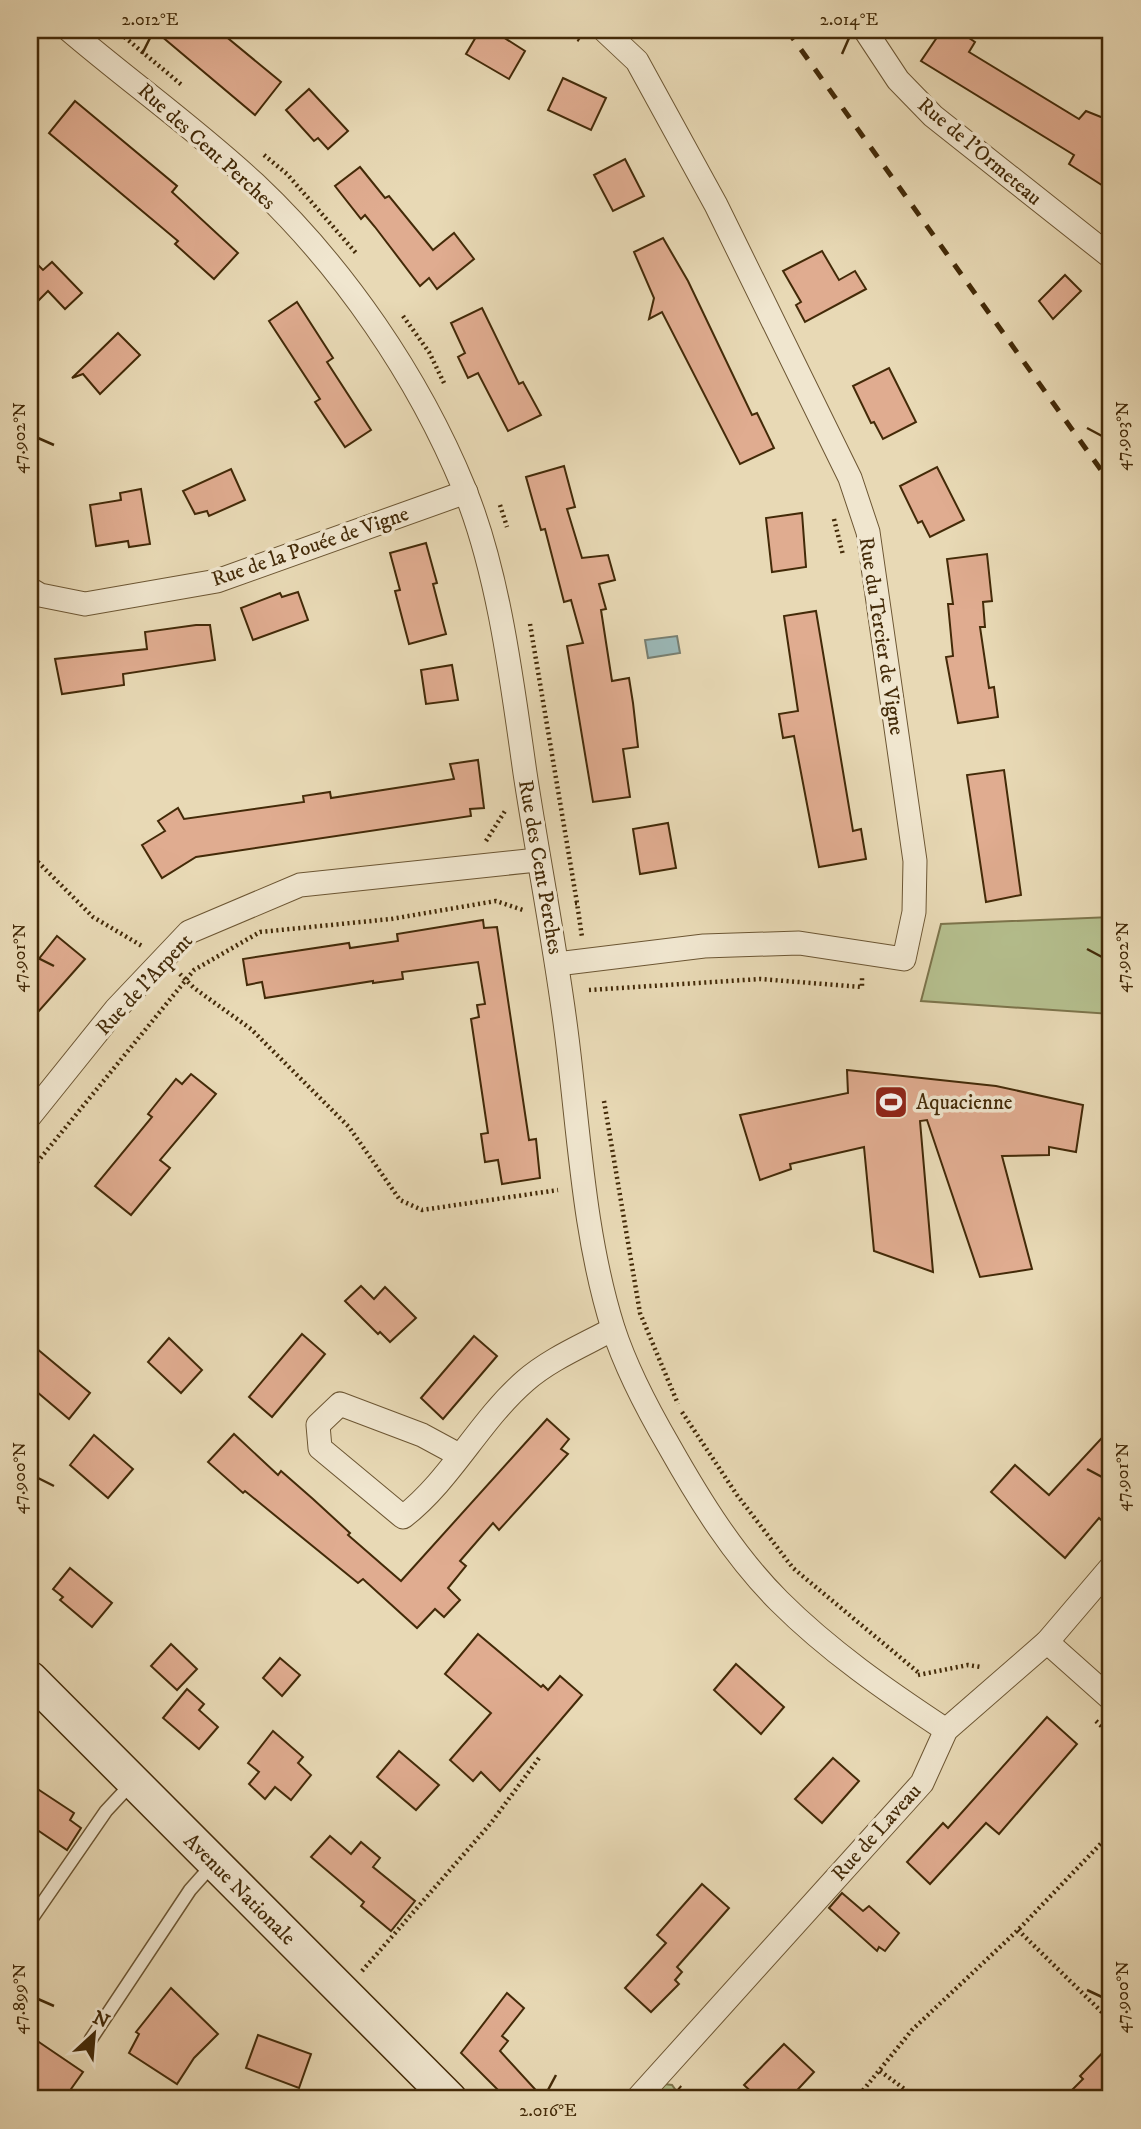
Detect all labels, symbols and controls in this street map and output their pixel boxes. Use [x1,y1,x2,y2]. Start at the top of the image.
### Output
text: 2.012°E [122,9,179,31]
text: 2.014°E [820,9,878,31]
street label: Rue des Cent Perches [132,78,281,216]
street label: Rue de l'Ormeteau [912,92,1047,211]
text: 47.903°N [1112,401,1134,471]
text: 47.902°N [9,402,31,474]
street label: Rue de la Pouée de Vigne [208,501,413,593]
street label: Rue du Tercier de Vigne [853,535,910,737]
street label: Rue des Cent Perches [512,778,568,956]
text: 47.902°N [1112,921,1134,993]
text: 47.901°N [9,923,31,993]
street label: Rue de l'Arpent [91,928,199,1041]
sports icon: Aquacienne [872,1083,910,1121]
place label: Aquacienne [916,1090,1013,1116]
text: 47.900°N [9,1442,31,1514]
text: 47.901°N [1112,1442,1134,1512]
street label: Rue de Laveau [826,1779,927,1887]
street label: Avenue Nationale [178,1828,301,1951]
text: 47.900°N [1112,1961,1134,2033]
text: 47.899°N [9,1963,31,2034]
north arrow [60,2000,130,2070]
text: N [89,2006,113,2034]
text: 2.016°E [519,2100,577,2122]

